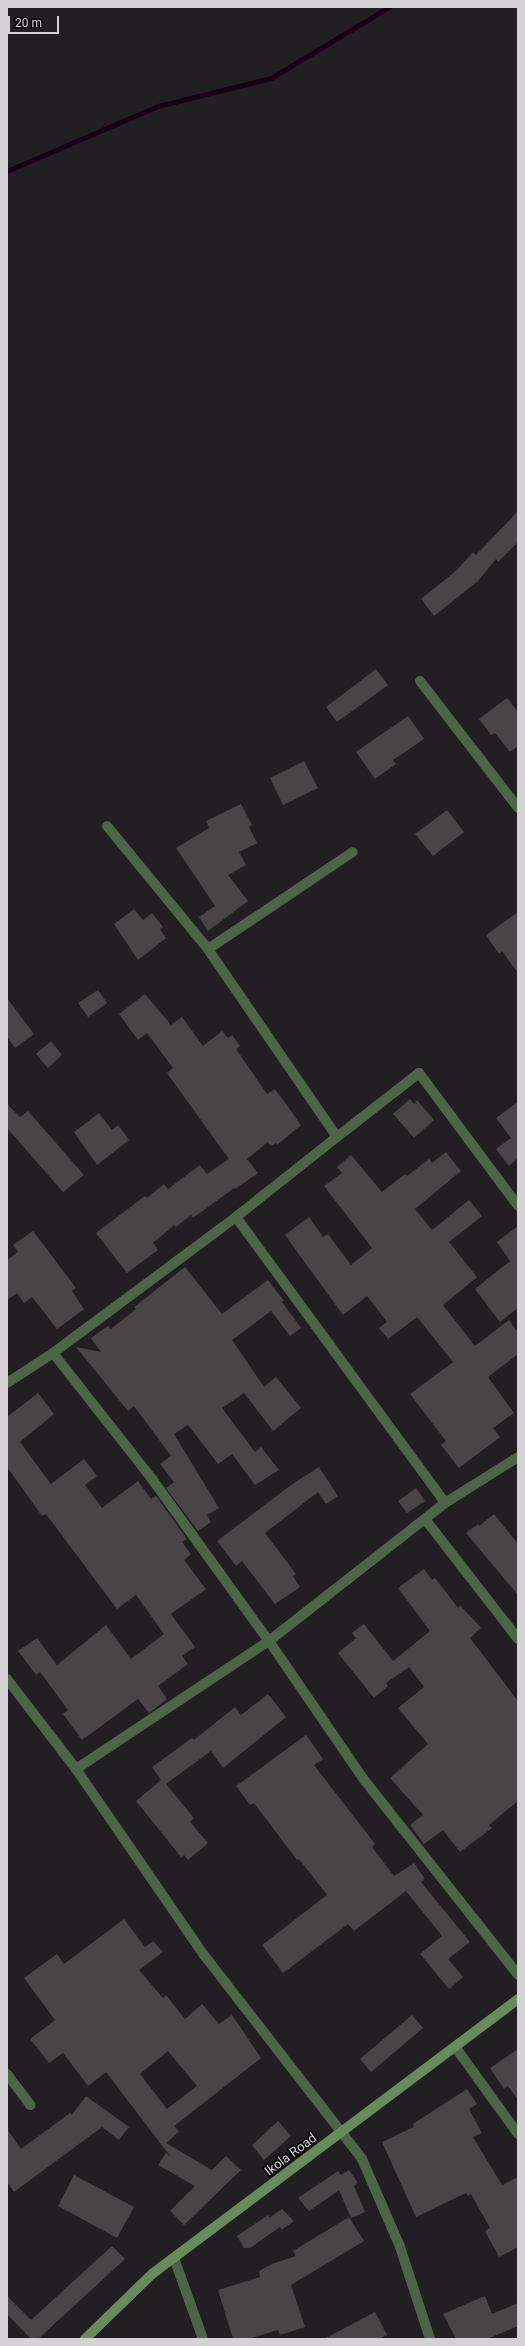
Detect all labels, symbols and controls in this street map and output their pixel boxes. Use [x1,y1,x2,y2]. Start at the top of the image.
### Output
scale bar [10,8,61,34]
text: 20 m [15,16,42,30]
street label: Ikola Road [262,2130,320,2180]

